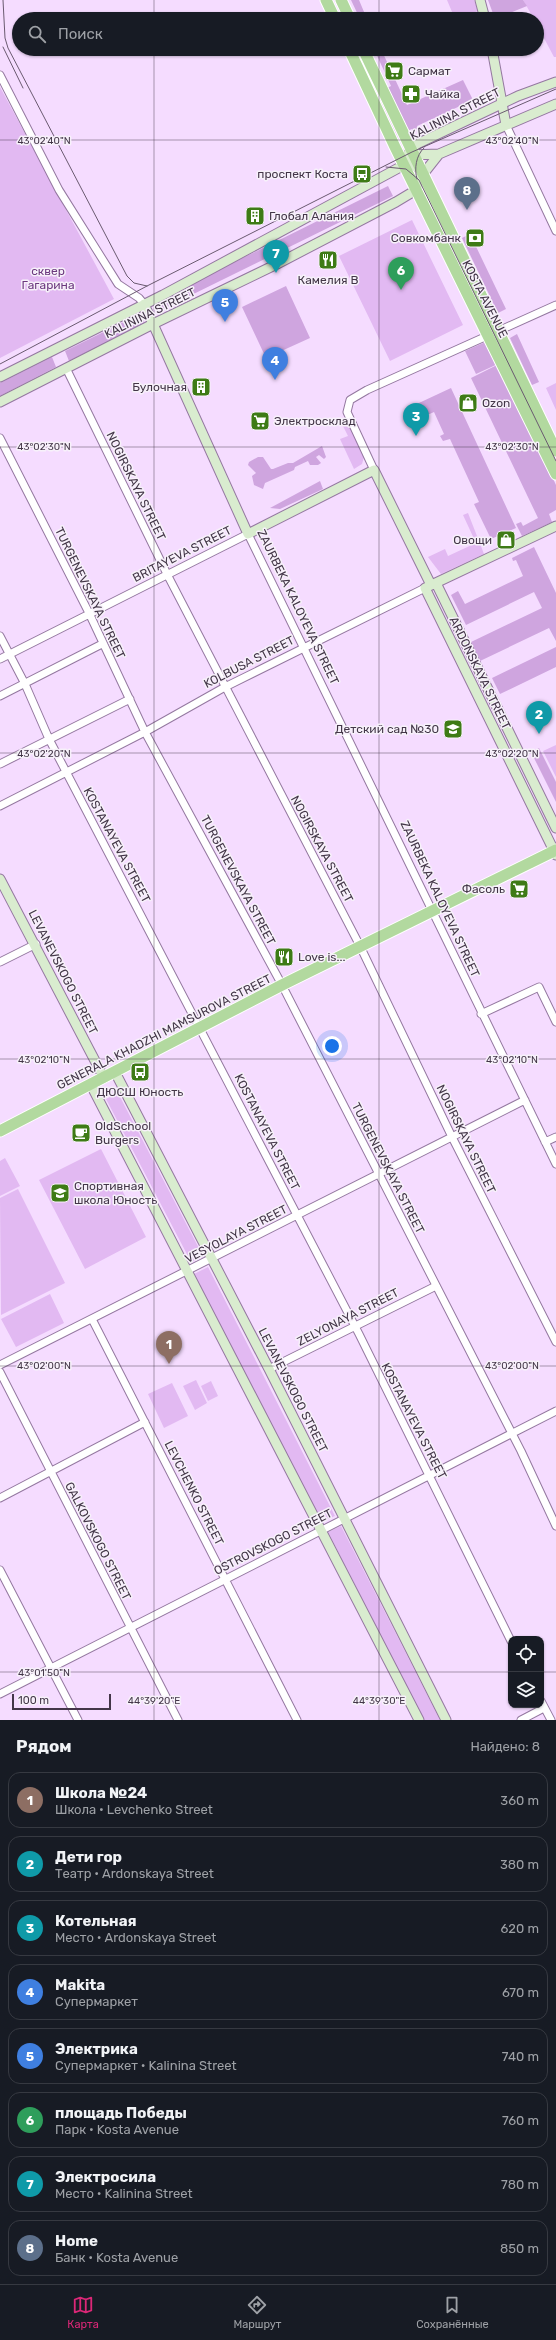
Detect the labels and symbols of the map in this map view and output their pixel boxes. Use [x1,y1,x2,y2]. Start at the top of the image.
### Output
supermarket icon: Сармат [383,60,405,82]
place label: Сармат [408,64,451,78]
pharmacy icon: Чайка [400,83,422,105]
street label: KALININA STREET [407,85,503,143]
place label: Чайка [425,87,460,101]
text: 43°02'40"N [17,135,71,147]
text: 43°02'40"N [485,135,539,147]
bus stop icon: проспект Коста [351,163,373,185]
place label: проспект Коста [257,167,348,181]
pin: 8 [454,177,480,210]
building icon: Глобал Алания [244,205,266,227]
place label: Глобал Алания [269,209,354,223]
bank icon: Совкомбанк [464,227,486,249]
place label: Совкомбанк [391,231,462,245]
pin: 7 [263,240,289,273]
restaurant icon: Камелия В [317,249,339,271]
pin: 6 [388,257,414,290]
street label: KOSTA AVENUE [459,258,511,340]
park label: сквер Гагарина [21,264,75,292]
place label: Камелия В [298,273,358,287]
street label: KALININA STREET [102,285,198,341]
pin: 5 [212,289,238,322]
pin: 4 [262,347,288,380]
building icon: Булочная [190,376,212,398]
place label: Булочная [132,380,187,394]
shop icon: Ozon [457,392,479,414]
place label: Ozon [482,396,510,410]
pin: 3 [403,403,429,436]
supermarket icon: Электросклад [249,410,271,432]
place label: Электросклад [274,414,356,428]
street label: NOGIRSKAYA STREET [104,430,168,543]
text: 43°02'30"N [17,441,71,453]
text: 43°02'30"N [485,441,539,453]
street label: BRITAYEVA STREET [130,523,234,585]
street label: TURGENEVSKAYA STREET [52,525,128,661]
street label: ZAURBEKA KALOYEVA STREET [254,527,342,687]
shop icon: Овощи [495,529,517,551]
place label: Овощи [453,533,492,547]
street label: ARDONSKAYA STREET [447,614,513,732]
street label: KOLBUSA STREET [201,633,297,691]
pin: 2 [526,701,552,734]
school or university icon: Детский сад №30 [442,718,464,740]
place label: Детский сад №30 [335,722,439,736]
text: 43°02'20"N [17,748,71,760]
text: 43°02'20"N [485,748,539,760]
street label: KOSTANAYEVA STREET [81,785,153,905]
street label: NOGIRSKAYA STREET [288,793,356,905]
street label: TURGENEVSKAYA STREET [198,813,278,947]
street label: ZAURBEKA KALOYEVA STREET [398,819,482,979]
supermarket icon: Фасоль [508,878,530,900]
place label: Фасоль [462,882,505,896]
street label: LEVANEVSKOGO STREET [26,908,100,1037]
restaurant icon: Love is... [273,946,295,968]
place label: Love is... [298,950,345,964]
street label: GENERALA KHADZHI MAMSUROVA STREET [54,972,274,1092]
your location [322,1036,342,1056]
text: 43°02'10"N [18,1054,70,1066]
text: 43°02'10"N [486,1054,538,1066]
bus stop icon: ДЮСШ Юность [129,1061,151,1083]
street label: KOSTANAYEVA STREET [232,1072,302,1192]
street label: NOGIRSKAYA STREET [434,1083,498,1196]
place label: ДЮСШ Юность [97,1085,183,1099]
street label: TURGENEVSKAYA STREET [349,1100,427,1236]
place label: OldSchool Burgers [95,1119,151,1147]
cafe icon: OldSchool Burgers [70,1122,92,1144]
place label: Спортивная школа Юность [74,1179,157,1207]
school or university icon: Спортивная школа Юность [49,1182,71,1204]
street label: VESYOLAYA STREET [182,1202,290,1266]
street label: ZELYONAYA STREET [295,1285,401,1349]
street label: LEVANEVSKOGO STREET [256,1326,330,1455]
pin: 1 [156,1331,182,1364]
text: 43°02'00"N [17,1360,71,1372]
text: 43°02'00"N [485,1360,539,1372]
street label: KOSTANAYEVA STREET [379,1361,449,1481]
street label: LEVCHENKO STREET [162,1438,226,1548]
street label: GALKOVSKOGO STREET [62,1480,134,1602]
street label: OSTROVSKOGO STREET [211,1506,335,1578]
text: 43°01'50"N [18,1667,70,1679]
scale bar [12,1692,111,1711]
text: 44°39'20"E [128,1695,180,1707]
text: 44°39'30"E [353,1695,405,1707]

